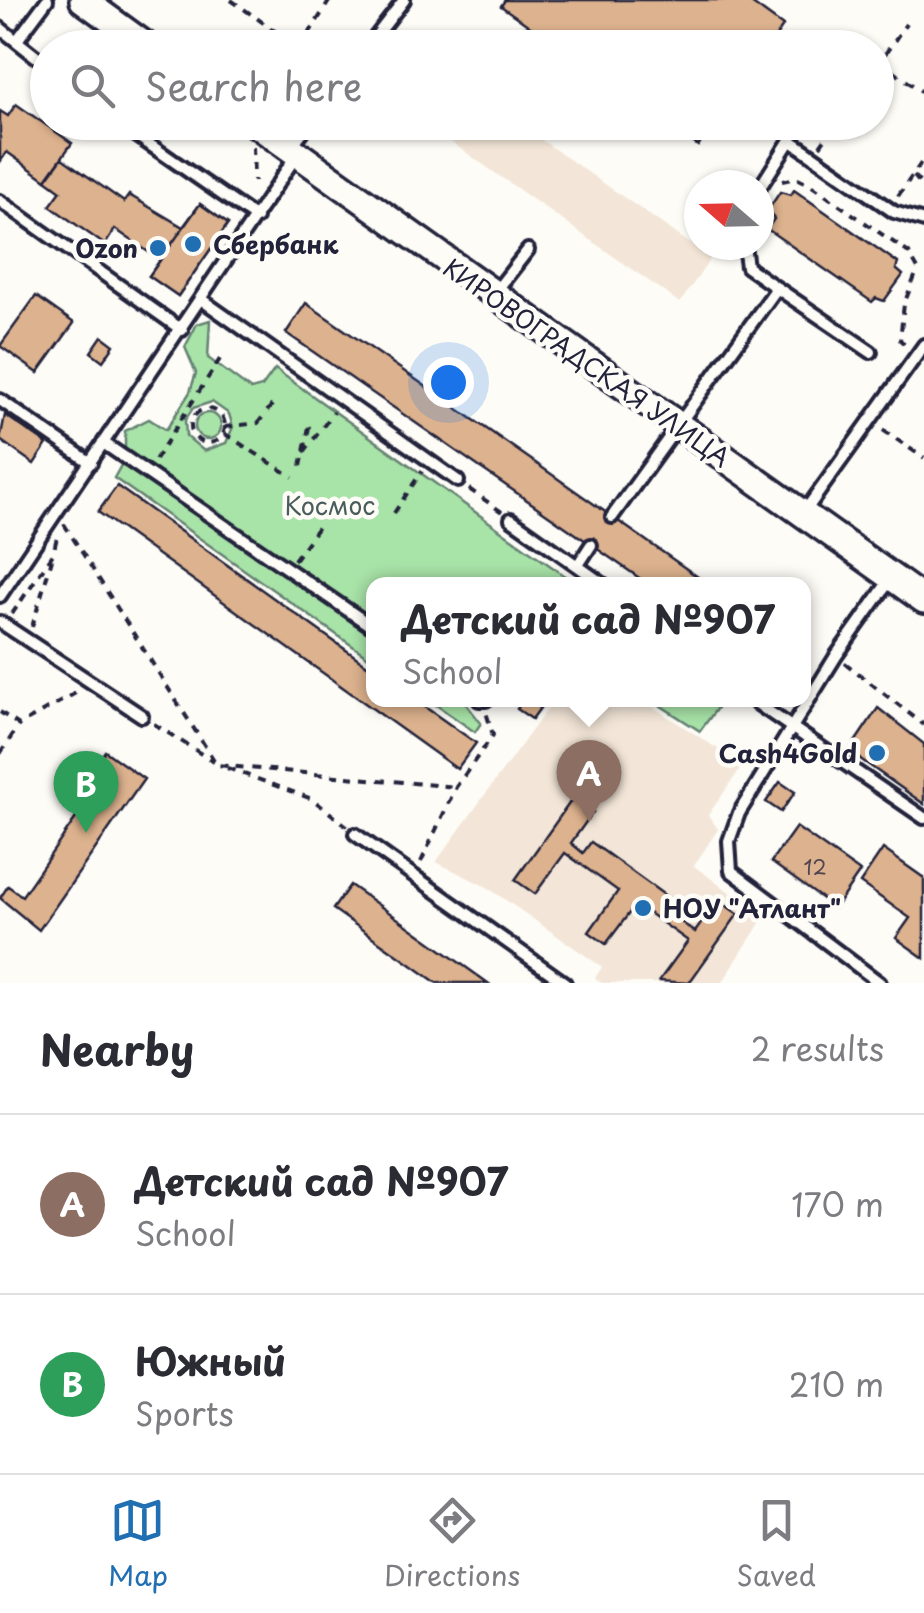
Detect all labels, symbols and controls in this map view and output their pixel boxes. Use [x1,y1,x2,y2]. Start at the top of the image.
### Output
search box [30,30,894,140]
text: Search here [145,57,362,114]
icon: search [65,58,120,113]
north arrow [684,170,774,260]
place label: Сбербанк [213,225,339,263]
place label: Ozon [75,229,138,267]
marker: Сбербанк [182,233,204,255]
marker: Ozon [147,237,169,259]
street label: КИРОВОГРАДСКАЯ УЛИЦА [436,248,738,476]
your location [423,357,474,408]
park label: Космос [285,486,375,524]
popup [366,577,811,707]
text: Детский сад №907 [402,590,775,647]
text: School [402,647,502,695]
place label: Cash4Gold [719,734,857,772]
pin: A [556,740,622,822]
marker: Cash4Gold [866,742,888,764]
pin: B [54,750,118,833]
house number: 12 [803,852,827,882]
place label: НОУ "Атлант" [663,889,841,927]
marker: НОУ "Атлант" [632,897,654,919]
text: Nearby [40,1017,194,1080]
text: 2 results [751,1024,884,1072]
text: Детский сад №907 [135,1152,508,1209]
text: A [60,1180,85,1228]
text: 170 m [791,1180,884,1228]
text: School [135,1209,236,1257]
text: Южный [135,1332,286,1389]
text: B [62,1360,83,1408]
text: 210 m [789,1360,884,1408]
text: Sports [135,1389,234,1437]
tab: Map [108,1493,168,1596]
tab: Directions [384,1493,520,1596]
tab: Saved [736,1493,816,1596]

